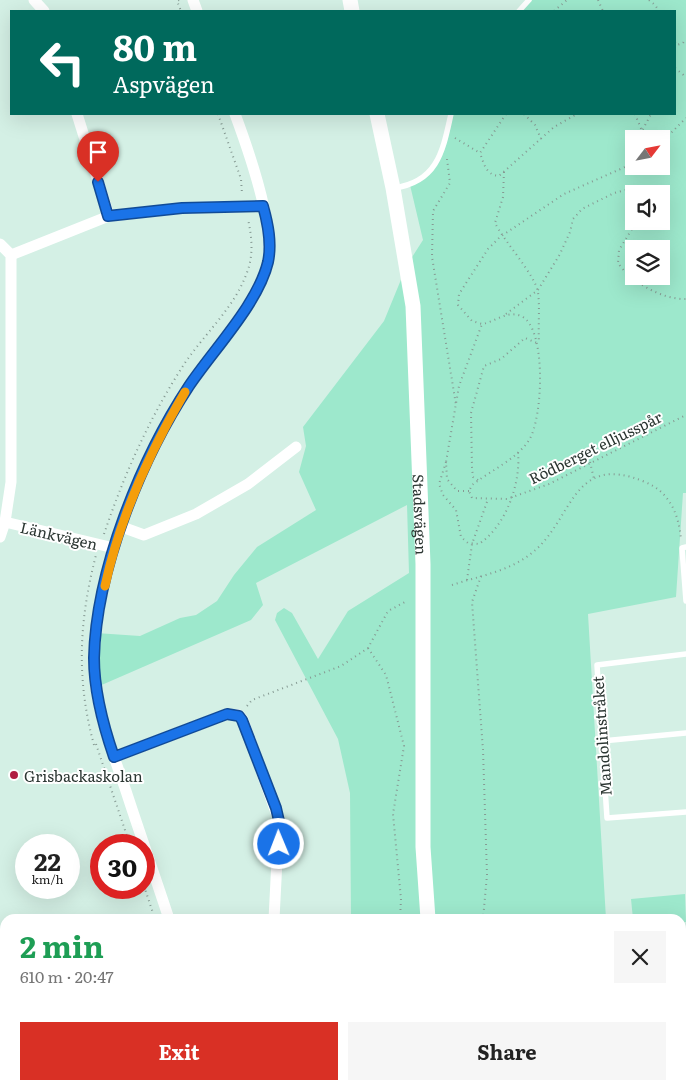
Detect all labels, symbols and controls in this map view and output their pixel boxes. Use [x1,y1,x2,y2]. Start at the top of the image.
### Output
text: 80 m [113,20,197,72]
icon: left [30,30,95,95]
text: Aspvägen [113,67,215,100]
north arrow [625,130,670,175]
map controls [625,130,670,285]
pin [77,131,119,182]
icon: arrive [84,138,112,166]
button: sound [625,185,670,230]
button: layers [625,240,670,285]
street label: Rödberget elljusspår [524,405,666,489]
street label: Stadsvägen [408,474,434,555]
street label: Länkvägen [18,515,100,555]
street label: Mandolinstråket [585,675,617,797]
place label: Grisbackaskolan [24,764,143,787]
marker: Grisbackaskolan [8,769,20,781]
position arrow [252,817,304,869]
speed limit sign: 30 [90,834,155,899]
text: 22 [34,842,61,879]
text: km/h [32,870,63,888]
text: 2 min [20,923,104,967]
button: close [614,931,666,983]
text: 610 m · 20:47 [20,964,114,988]
button: Exit [20,1022,338,1080]
button: Share [348,1022,666,1080]

